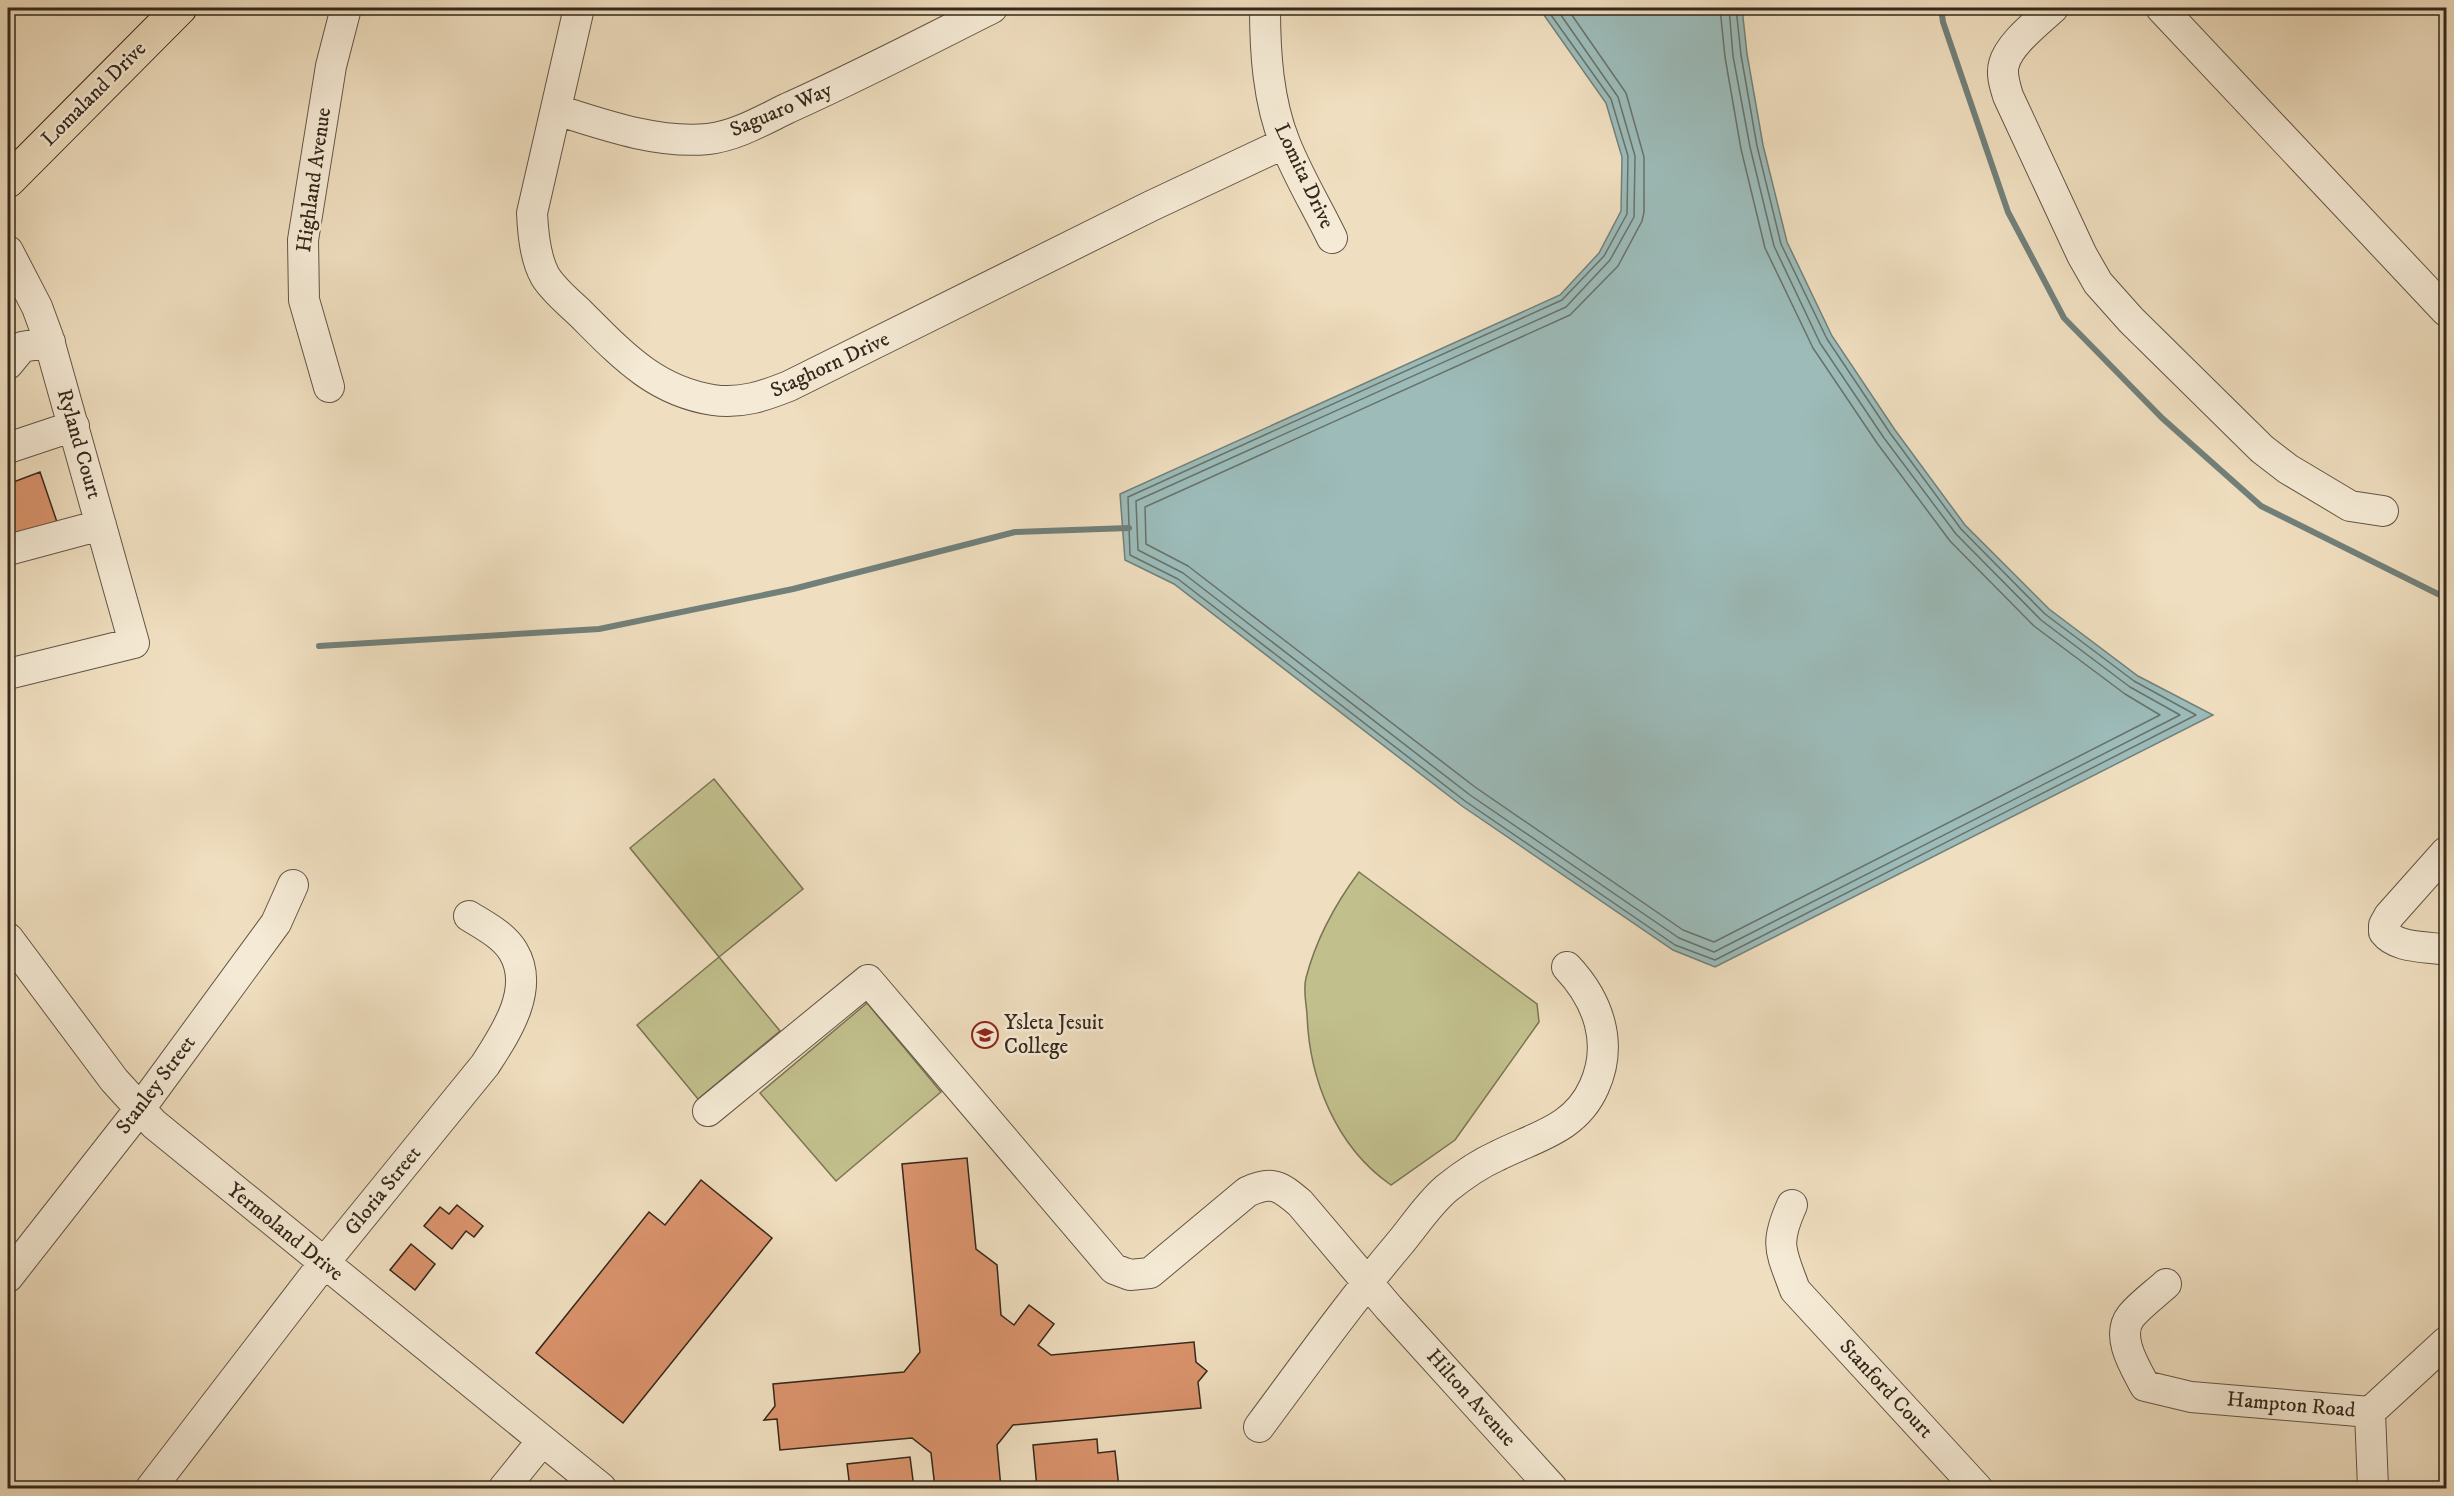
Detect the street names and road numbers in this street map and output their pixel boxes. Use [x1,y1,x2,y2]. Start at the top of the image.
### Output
street label: Lomaland Drive [36,36,152,152]
street label: Saguaro Way [726,76,837,143]
street label: Highland Avenue [291,106,337,254]
street label: Lomita Drive [1268,119,1340,233]
street label: Staghorn Drive [766,326,894,404]
street label: Ryland Court [51,386,107,502]
street label: Stanley Street [111,1030,202,1139]
street label: Gloria Street [339,1141,427,1241]
street label: Yermoland Drive [222,1177,349,1287]
street label: Stanford Court [1834,1334,1939,1444]
street label: Hilton Avenue [1420,1344,1522,1452]
street label: Hampton Road [2226,1386,2357,1424]

